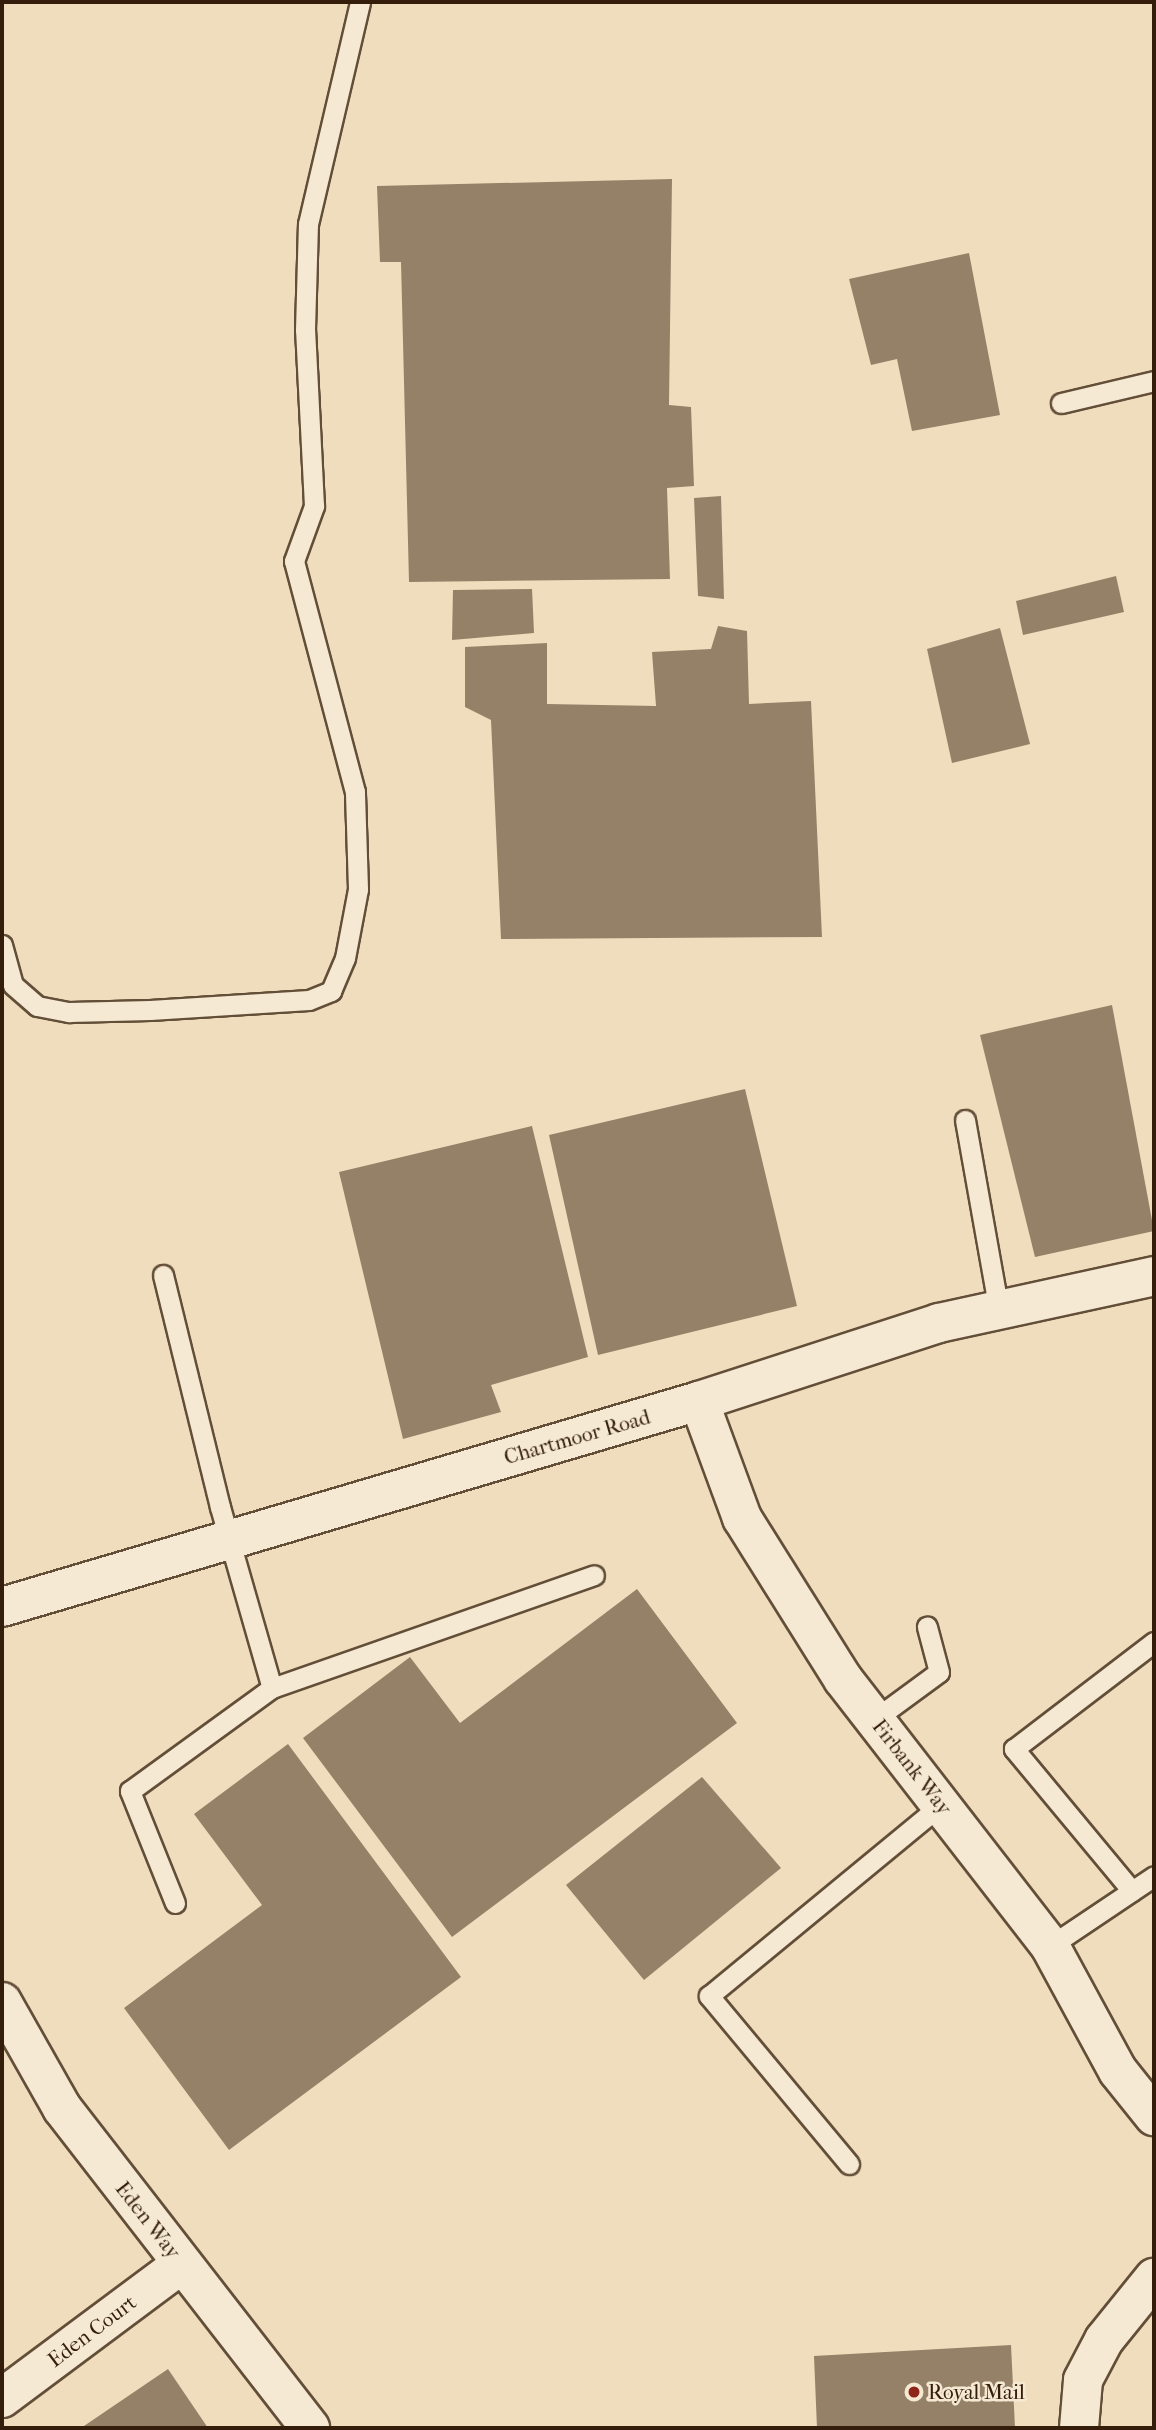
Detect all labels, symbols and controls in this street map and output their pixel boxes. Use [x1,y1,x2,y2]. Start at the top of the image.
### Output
street label: Chartmoor Road [501,1404,653,1470]
street label: Firbank Way [867,1714,957,1820]
street label: Eden Way [110,2176,186,2264]
street label: Eden Court [43,2290,141,2372]
place label: Royal Mail [928,2379,1025,2405]
marker: Royal Mail [906,2384,922,2400]

